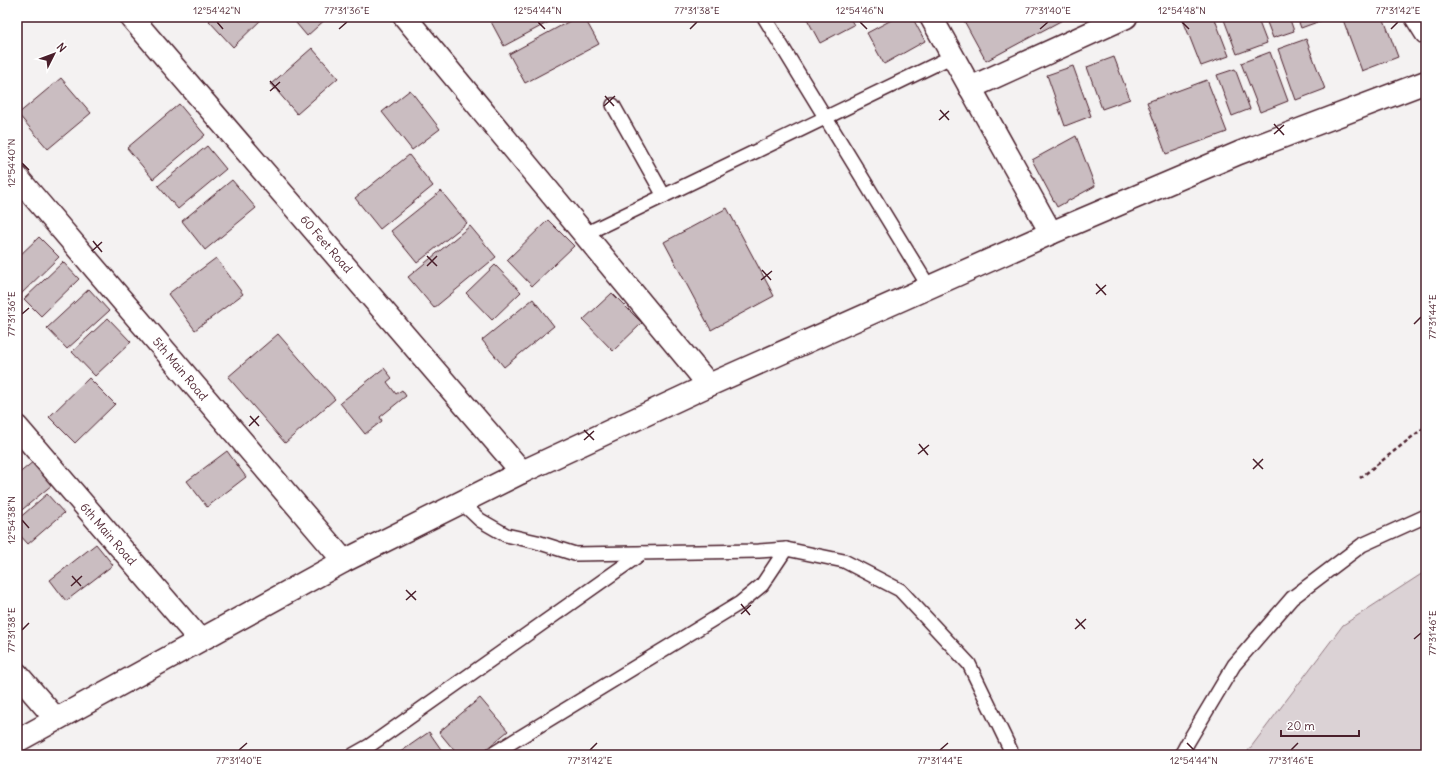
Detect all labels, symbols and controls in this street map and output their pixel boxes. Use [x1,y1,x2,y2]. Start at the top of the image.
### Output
text: 12°54'42"N [193,4,241,17]
text: 77°31'36"E [324,4,370,17]
text: 12°54'44"N [514,4,562,17]
text: 77°31'38"E [674,4,720,17]
text: 12°54'46"N [836,4,884,17]
text: 77°31'40"E [1025,4,1071,17]
text: 12°54'48"N [1158,4,1206,17]
text: 77°31'42"E [1376,4,1421,17]
north arrow [34,34,74,74]
text: N [54,40,69,55]
text: 12°54'40"N [5,139,18,187]
street label: 60 Feet Road [297,212,356,276]
text: 77°31'36"E [5,291,18,337]
text: 77°31'44"E [1426,294,1439,340]
street label: 5th Main Road [150,334,211,403]
text: 12°54'38"N [5,496,18,544]
street label: 6th Main Road [77,499,140,568]
text: 77°31'38"E [5,607,18,653]
text: 77°31'46"E [1426,610,1439,656]
scale bar [1281,712,1359,738]
text: 20 m [1287,718,1315,733]
text: 77°31'40"E [216,754,262,767]
text: 77°31'42"E [568,754,613,767]
text: 77°31'44"E [917,754,963,767]
text: 12°54'44"N [1170,754,1218,767]
text: 77°31'46"E [1268,754,1314,767]

